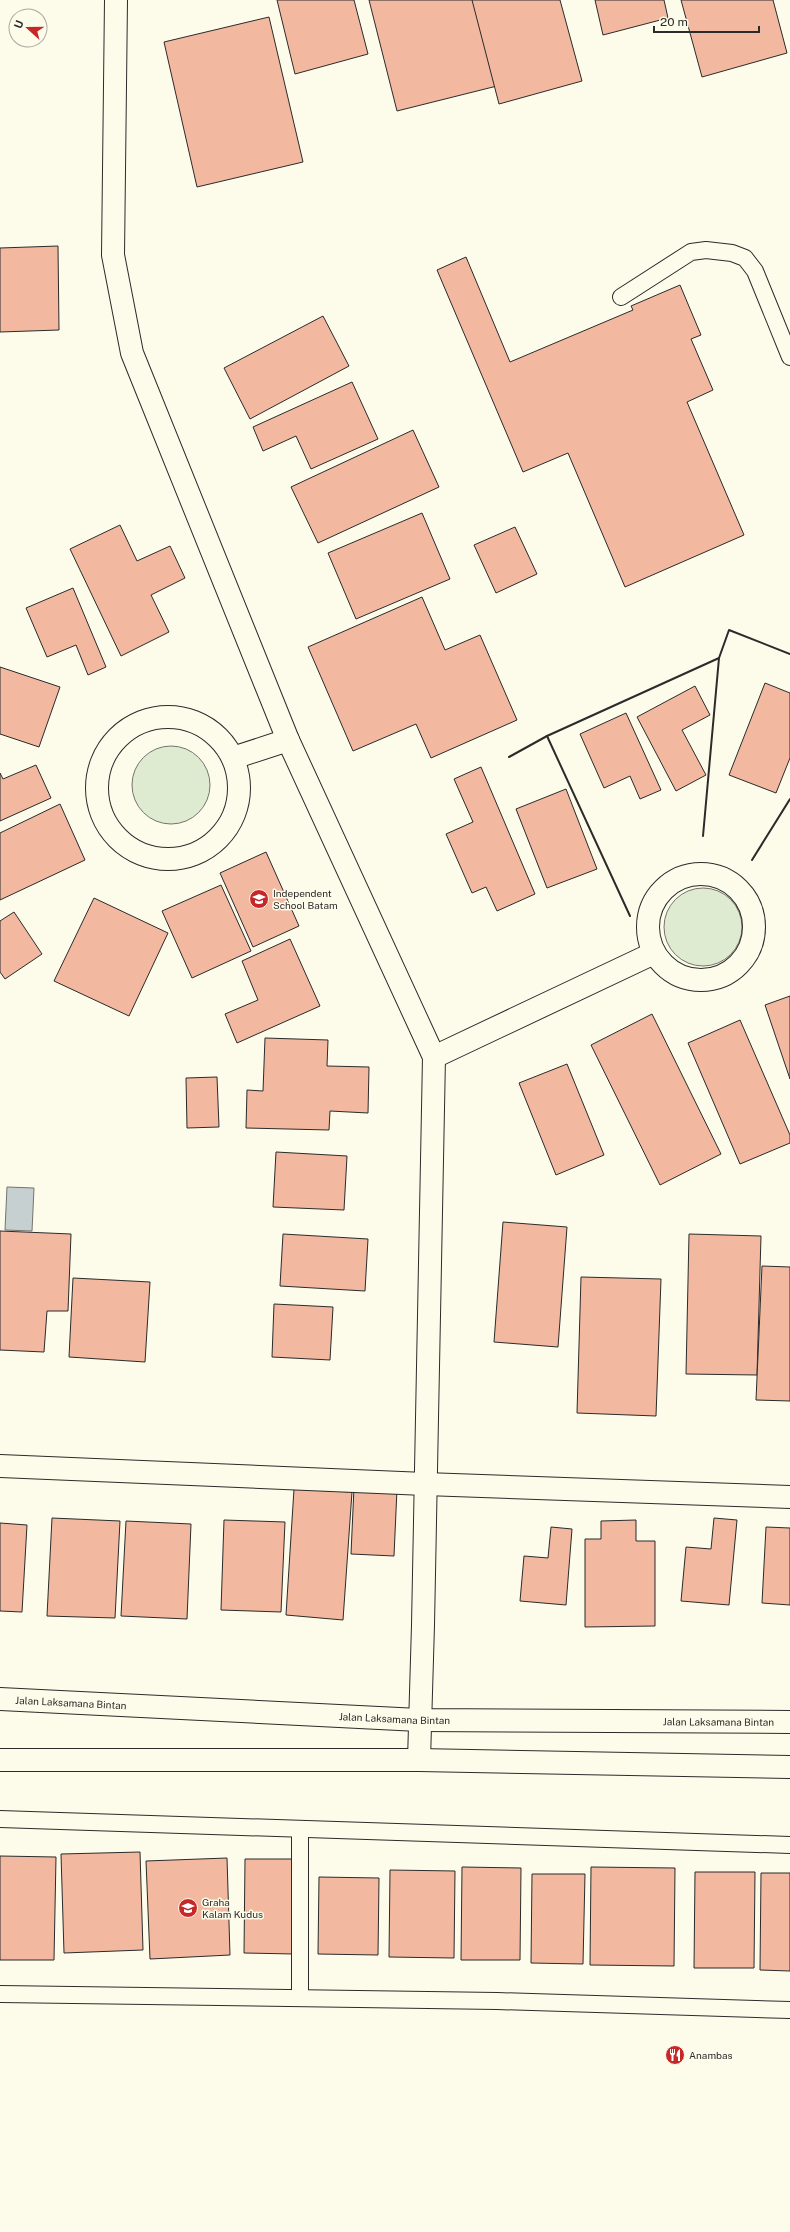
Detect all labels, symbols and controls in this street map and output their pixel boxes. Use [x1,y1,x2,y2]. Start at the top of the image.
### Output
north arrow [8,8,48,48]
scale bar [654,8,759,34]
text: 20 m [660,15,688,29]
text: U [12,19,26,30]
place label: Independent School Batam [273,887,338,911]
school or university icon: Independent School Batam [248,888,270,910]
street label: Jalan Laksamana Bintan [15,1694,127,1711]
street label: Jalan Laksamana Bintan [339,1710,450,1726]
street label: Jalan Laksamana Bintan [663,1715,774,1728]
place label: Graha Kalam Kudus [202,1896,263,1920]
school or university icon: Graha Kalam Kudus [177,1897,199,1919]
restaurant icon: Anambas [664,2044,686,2066]
place label: Anambas [689,2049,732,2061]

